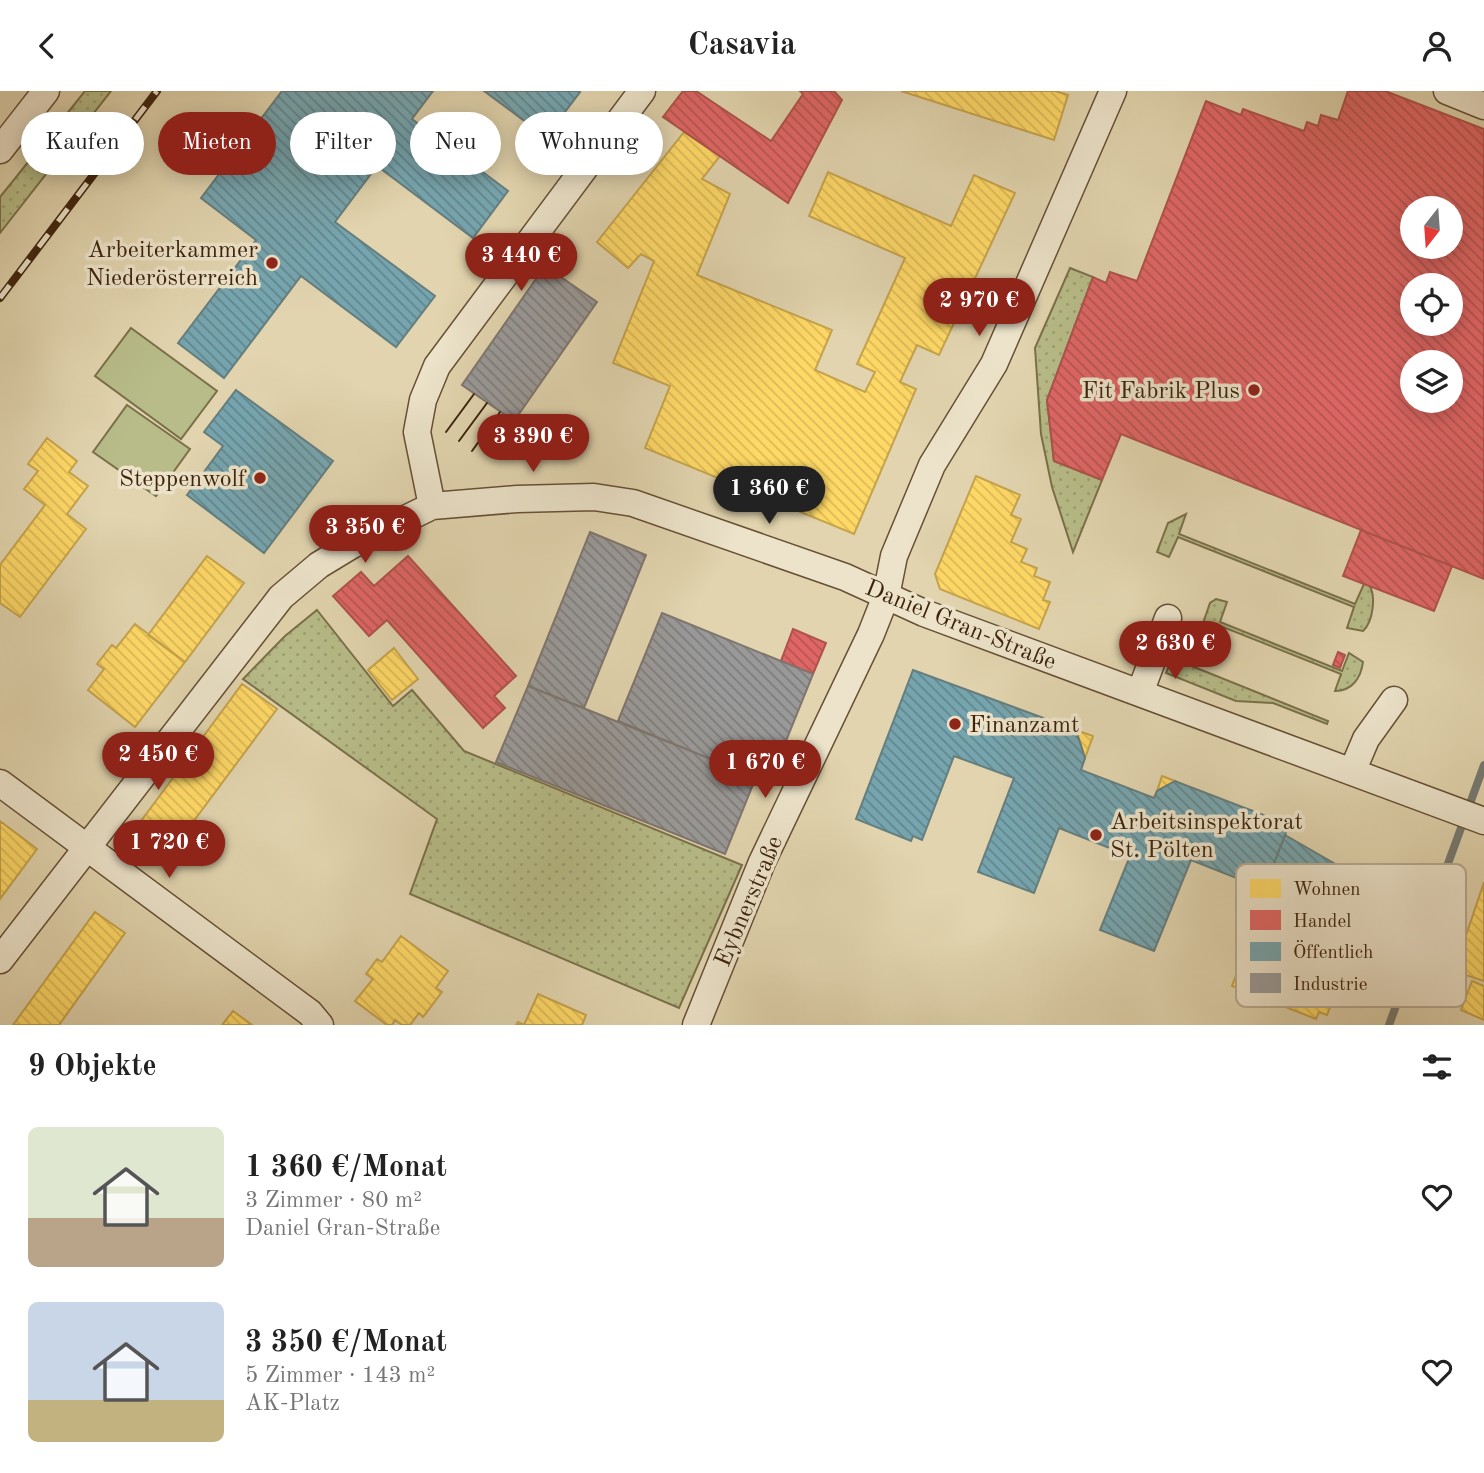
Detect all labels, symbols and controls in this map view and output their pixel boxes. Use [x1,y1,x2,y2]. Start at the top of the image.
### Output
icon: back [28,27,66,65]
icon: person [1418,27,1456,65]
text: Casavia [688,30,796,62]
chip: Kaufen [21,112,144,175]
chip: Mieten [158,112,276,175]
chip: Filter [290,112,396,175]
chip: Neu [410,112,501,175]
chip: Wohnung [515,112,663,175]
north arrow [1400,196,1463,259]
map controls [1400,196,1463,413]
pin: 3 440 € [456,233,586,293]
place label: Arbeiterkammer Niederösterreich [86,239,258,291]
text: 3 440 € [481,244,561,267]
marker: Arbeiterkammer Niederösterreich [264,255,280,271]
button: locate [1400,273,1463,336]
pin: 2 970 € [914,279,1044,338]
text: 2 970 € [939,289,1019,312]
button: layers [1400,350,1463,413]
place label: Fit Fabrik Plus [1082,380,1240,404]
marker: Fit Fabrik Plus [1246,382,1262,398]
pin: 3 390 € [468,415,598,474]
text: 3 390 € [493,425,573,448]
pin: 1 360 € [704,467,834,526]
place label: Steppenwolf [119,468,247,492]
marker: Steppenwolf [252,470,268,486]
text: 1 360 € [729,477,809,500]
pin: 3 350 € [300,505,430,565]
text: 3 350 € [325,516,405,539]
street label: Daniel Gran-Straße [861,577,1059,675]
pin: 2 630 € [1110,621,1240,681]
text: 2 630 € [1135,632,1215,655]
place label: Finanzamt [969,714,1079,738]
marker: Finanzamt [947,716,963,732]
pin: 2 450 € [93,733,223,792]
pin: 1 670 € [700,741,830,800]
text: 2 450 € [118,743,198,766]
text: 1 670 € [725,751,805,774]
place label: Arbeitsinspektorat St. Pölten [1110,811,1303,863]
pin: 1 720 € [104,821,234,880]
marker: Arbeitsinspektorat St. Pölten [1088,827,1104,843]
text: 1 720 € [129,831,209,854]
street label: Eybnerstraße [712,833,788,971]
legend [1236,864,1466,1007]
text: Wohnen [1293,881,1361,900]
text: Handel [1293,913,1351,932]
text: Öffentlich [1293,940,1373,963]
text: Industrie [1293,976,1367,995]
icon: filters [1418,1048,1456,1086]
text: 9 Objekte [28,1052,157,1082]
text: 1 360 €/Monat [245,1153,447,1183]
icon: home [84,1155,168,1239]
icon: heart [1418,1178,1456,1216]
text: 3 Zimmer · 80 m² [245,1189,422,1212]
text: Daniel Gran-Straße [245,1217,440,1240]
text: 3 350 €/Monat [245,1328,447,1358]
icon: home [84,1330,168,1414]
icon: heart [1418,1353,1456,1391]
text: 5 Zimmer · 143 m² [245,1364,435,1387]
text: AK-Platz [245,1392,340,1415]

